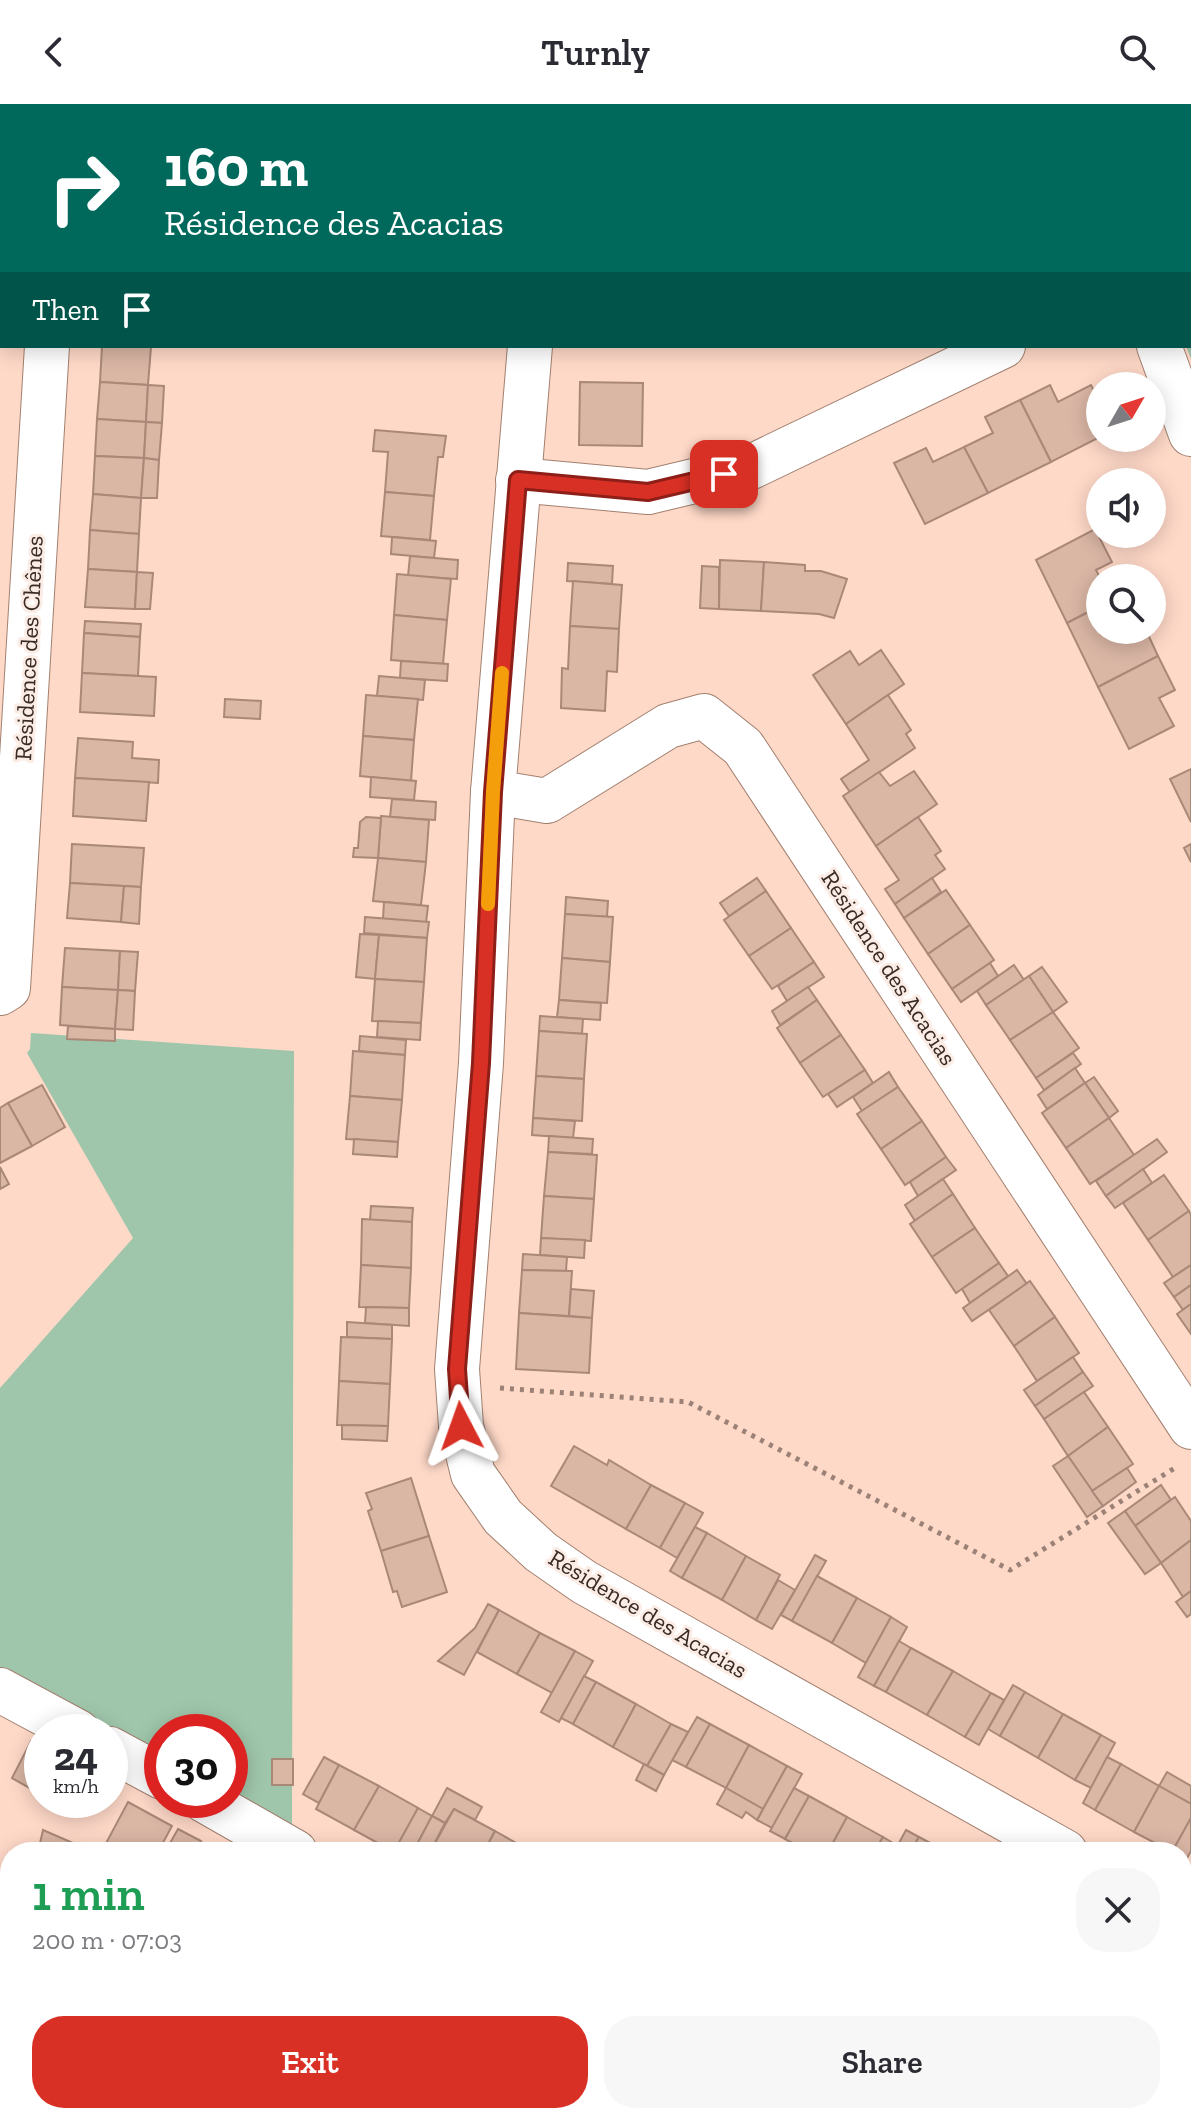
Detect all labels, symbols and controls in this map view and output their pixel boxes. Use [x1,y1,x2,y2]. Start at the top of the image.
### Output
icon: back [32,30,76,74]
icon: search [1115,30,1159,74]
text: Turnly [541,31,650,74]
text: 160 m [164,133,308,200]
icon: right [32,136,136,240]
text: Résidence des Acacias [164,201,504,244]
icon: arrive [115,288,159,332]
text: Then [32,292,99,328]
north arrow [1086,372,1166,452]
map controls [1086,372,1166,644]
pin [690,440,758,508]
icon: arrive [702,452,746,496]
button: sound [1086,468,1166,548]
street label: Résidence des Chênes [8,535,49,761]
button: search [1086,564,1166,644]
street label: Résidence des Acacias [816,865,963,1071]
position arrow [419,1384,503,1468]
street label: Résidence des Acacias [544,1543,753,1684]
speed limit sign: 30 [144,1714,248,1818]
text: 24 [54,1732,98,1780]
text: km/h [53,1774,99,1798]
text: 1 min [32,1865,145,1922]
button: close [1076,1868,1160,1952]
text: 200 m · 07:03 [32,1924,182,1956]
button: Exit [32,2016,588,2108]
button: Share [604,2016,1160,2108]

